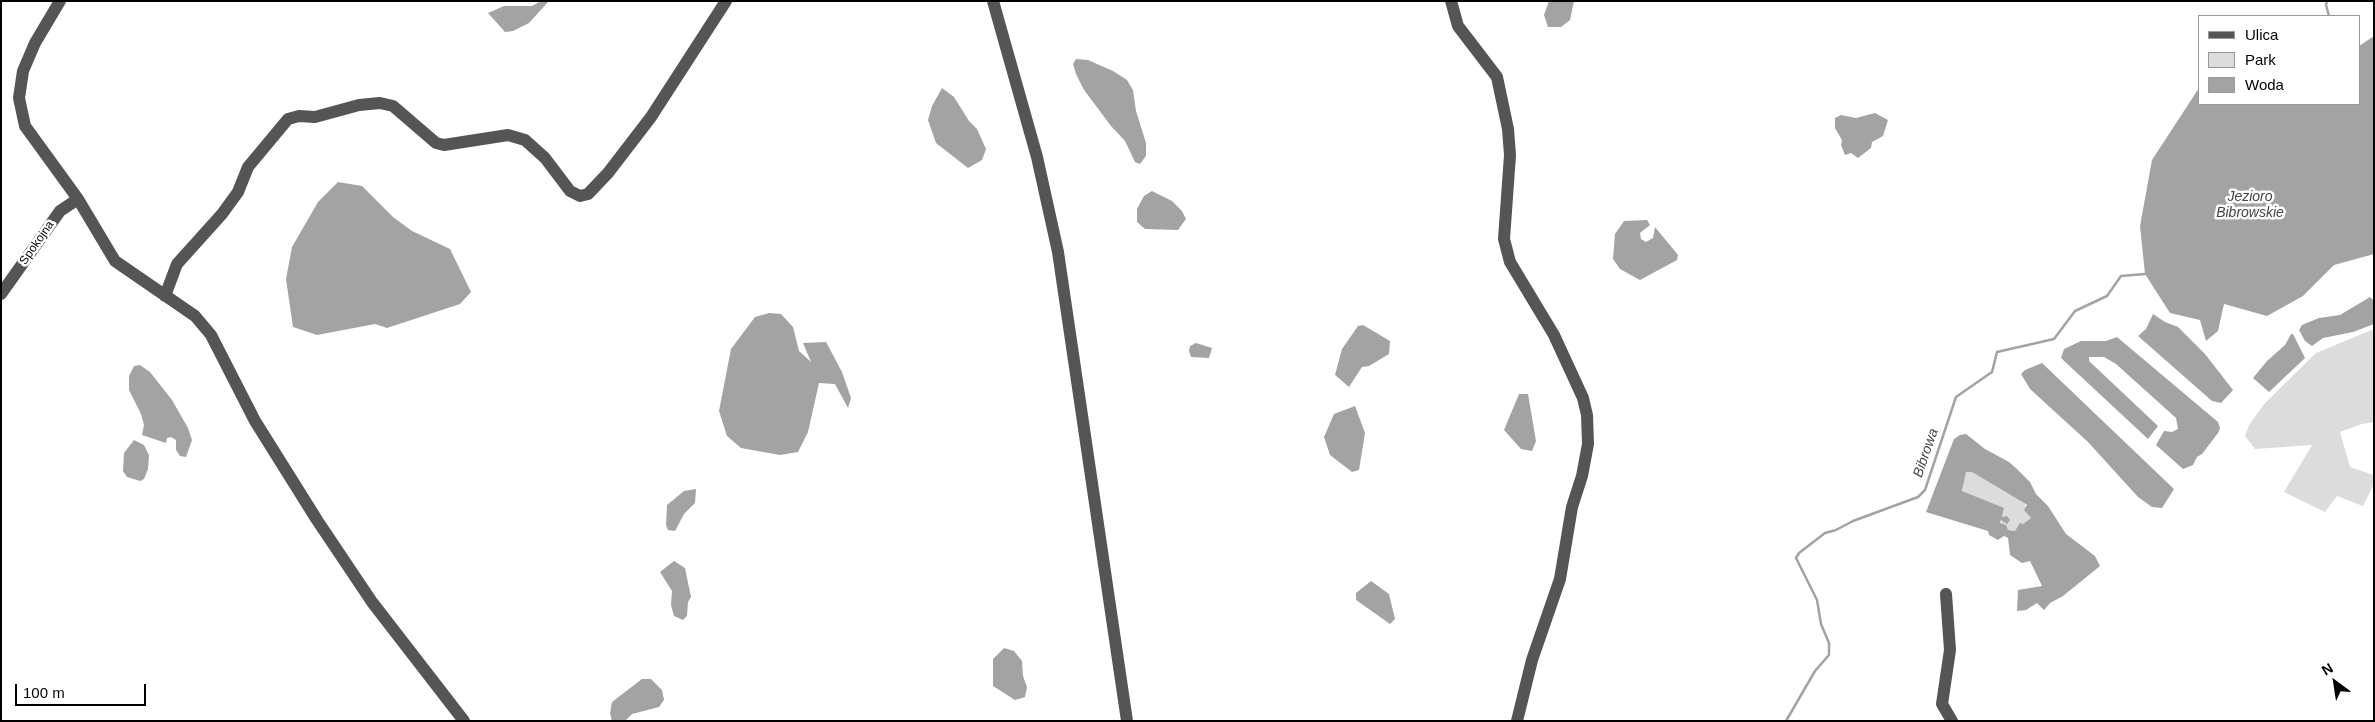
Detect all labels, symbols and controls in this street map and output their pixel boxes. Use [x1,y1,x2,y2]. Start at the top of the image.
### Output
legend [2198,15,2360,105]
text: Ulica [2245,26,2278,43]
text: Park [2245,51,2276,68]
text: Woda [2245,76,2284,93]
water label: Jezioro Bibrowskie [2216,189,2284,222]
street label: Spokojna [17,218,57,268]
water label: Bibrowa [1910,426,1942,480]
north arrow [2310,657,2360,707]
text: N [2319,660,2336,679]
scale bar [18,674,149,706]
text: 100 m [23,684,65,701]

